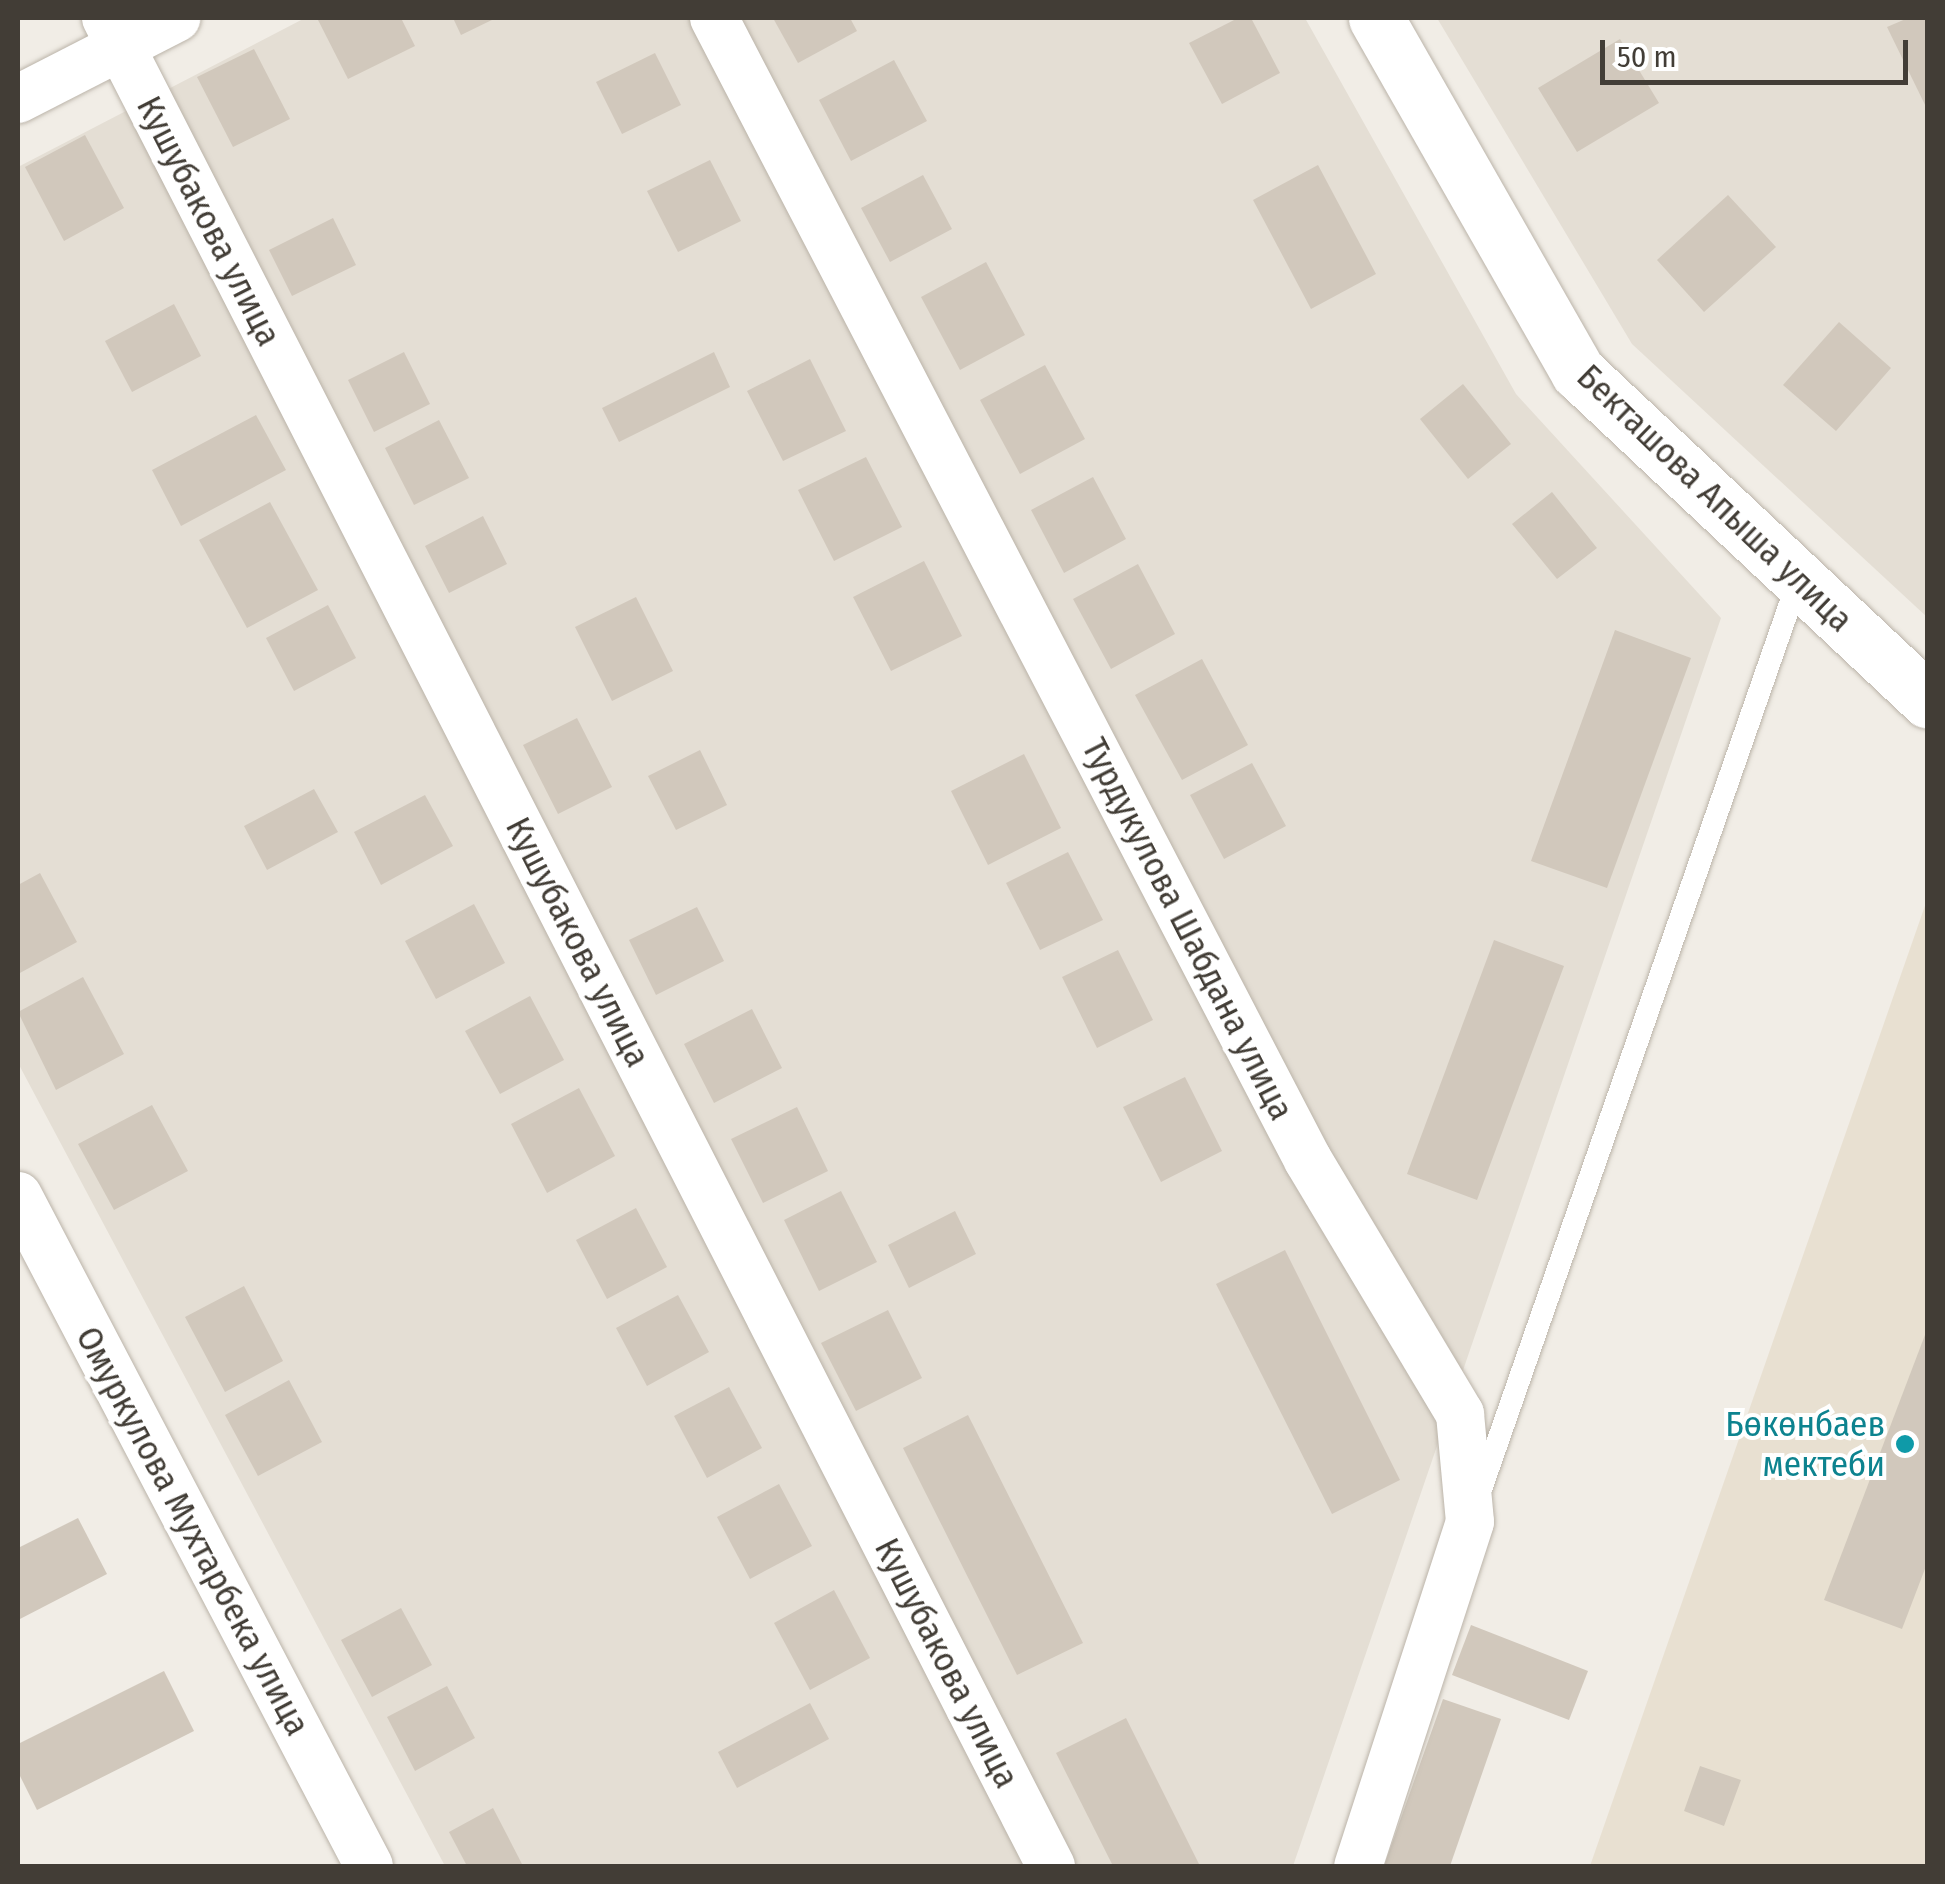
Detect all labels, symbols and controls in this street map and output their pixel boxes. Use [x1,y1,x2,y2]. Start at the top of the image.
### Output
scale bar [1605,20,1912,82]
text: 50 m [1617,39,1677,75]
street label: Кушубакова улица [128,89,290,353]
street label: Бекташова Апыша улица [1569,356,1861,640]
street label: Турдукулова Шабдана улица [1073,731,1303,1127]
street label: Кушубакова улица [497,810,659,1074]
street label: Омуркулова Мухтарбека улица [67,1319,319,1743]
place label: Бөкөнбаев мектеби [1725,1403,1885,1485]
marker: Бөкөнбаев мектеби [1894,1433,1916,1455]
street label: Кушубакова улица [866,1531,1028,1795]

